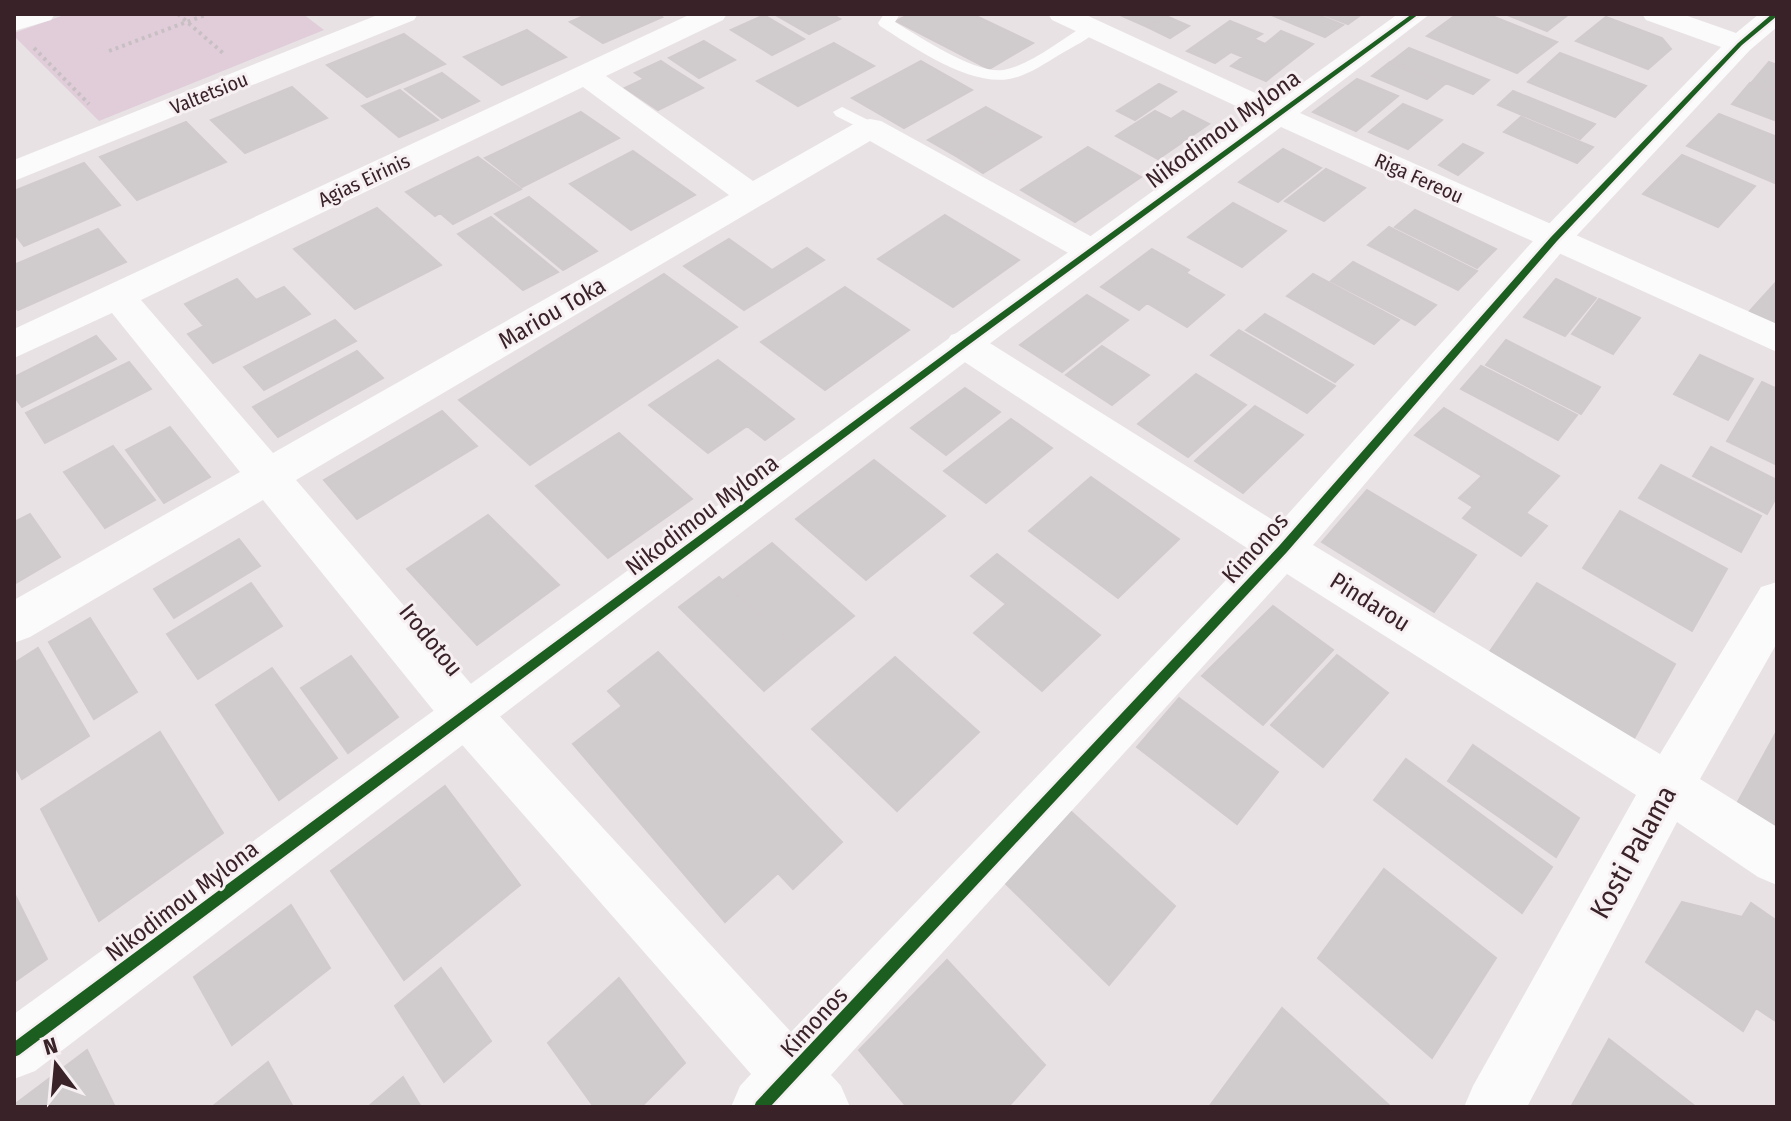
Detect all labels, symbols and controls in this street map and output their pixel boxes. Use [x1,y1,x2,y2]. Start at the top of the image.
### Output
street label: Nikodimou Mylona [1141,64,1305,194]
street label: Valtetsiou [167,67,251,119]
street label: Agias Eirinis [314,148,414,212]
street label: Riga Fereou [1371,148,1467,208]
street label: Mariou Toka [493,271,611,355]
street label: Nikodimou Mylona [620,449,784,581]
street label: Kimonos [1216,507,1294,589]
street label: Pindarou [1325,567,1415,637]
street label: Irodotou [393,598,469,682]
street label: Kosti Palama [1583,780,1683,924]
street label: Nikodimou Mylona [100,835,264,967]
street label: Kimonos [775,981,853,1063]
north arrow [16,1025,96,1105]
text: N [41,1031,61,1061]

